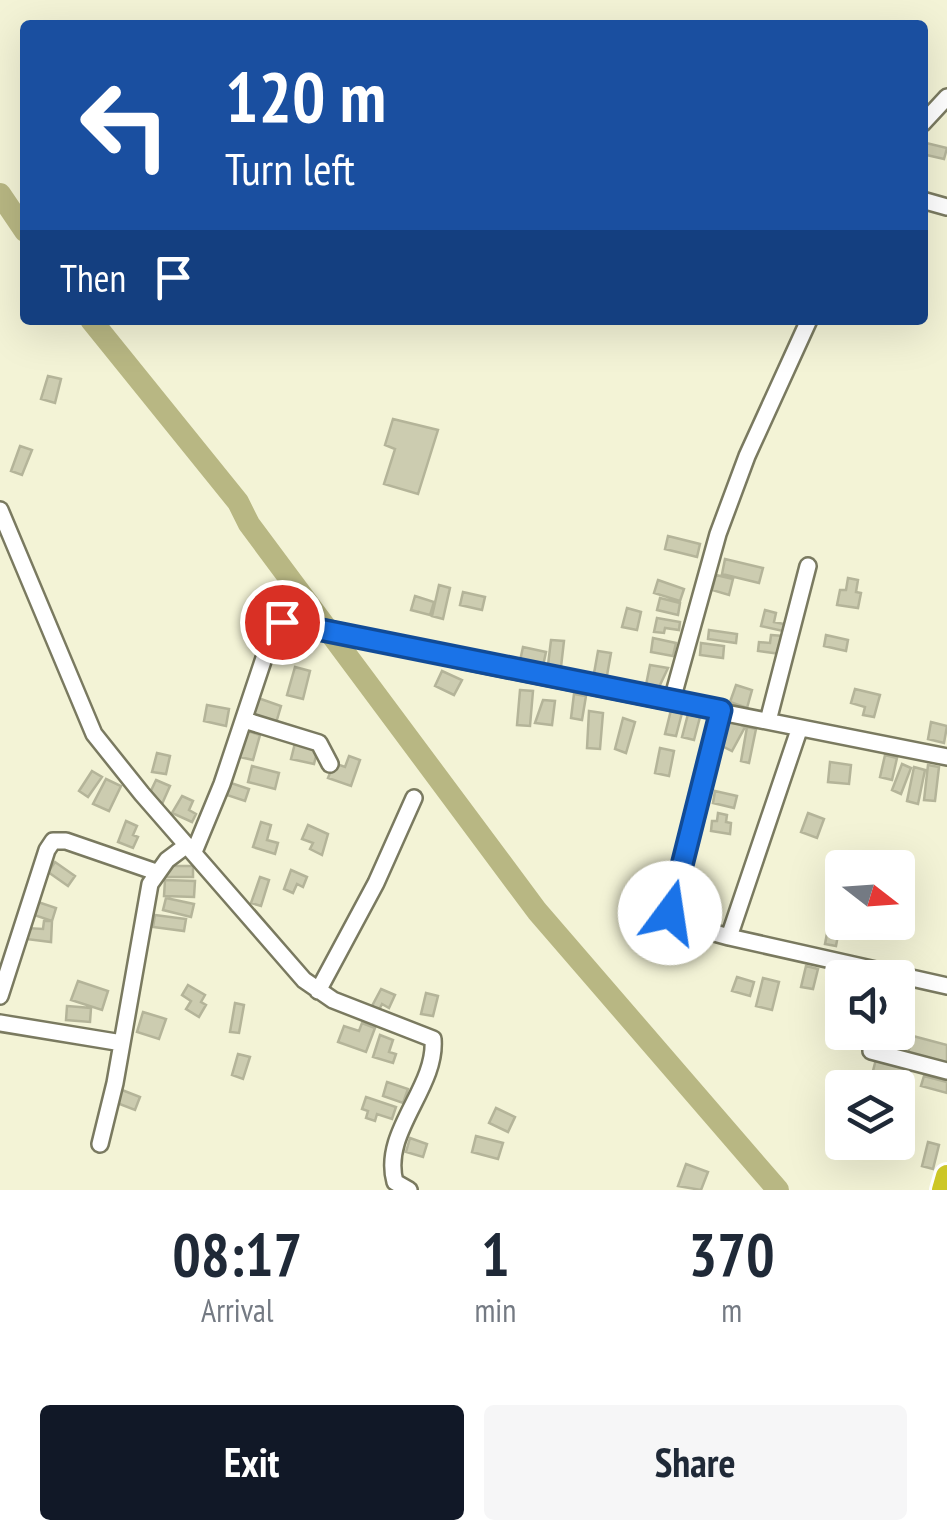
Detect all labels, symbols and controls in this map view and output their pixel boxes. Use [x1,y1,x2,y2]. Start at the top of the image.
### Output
text: 120 m [225,51,386,141]
icon: left [60,60,190,190]
text: Turn left [225,139,355,197]
icon: arrive [146,250,201,305]
text: Then [60,253,126,302]
pin [240,580,325,665]
icon: arrive [255,595,310,650]
north arrow [825,850,915,940]
map controls [825,850,915,1160]
position arrow [618,861,722,965]
button: sound [825,960,915,1050]
button: layers [825,1070,915,1160]
text: 08:17 [172,1215,302,1293]
text: 1 [481,1215,510,1293]
text: 370 [689,1215,775,1293]
text: Arrival [201,1289,273,1331]
text: min [474,1289,516,1331]
text: m [721,1289,742,1331]
button: Exit [40,1405,464,1520]
button: Share [484,1405,907,1520]

